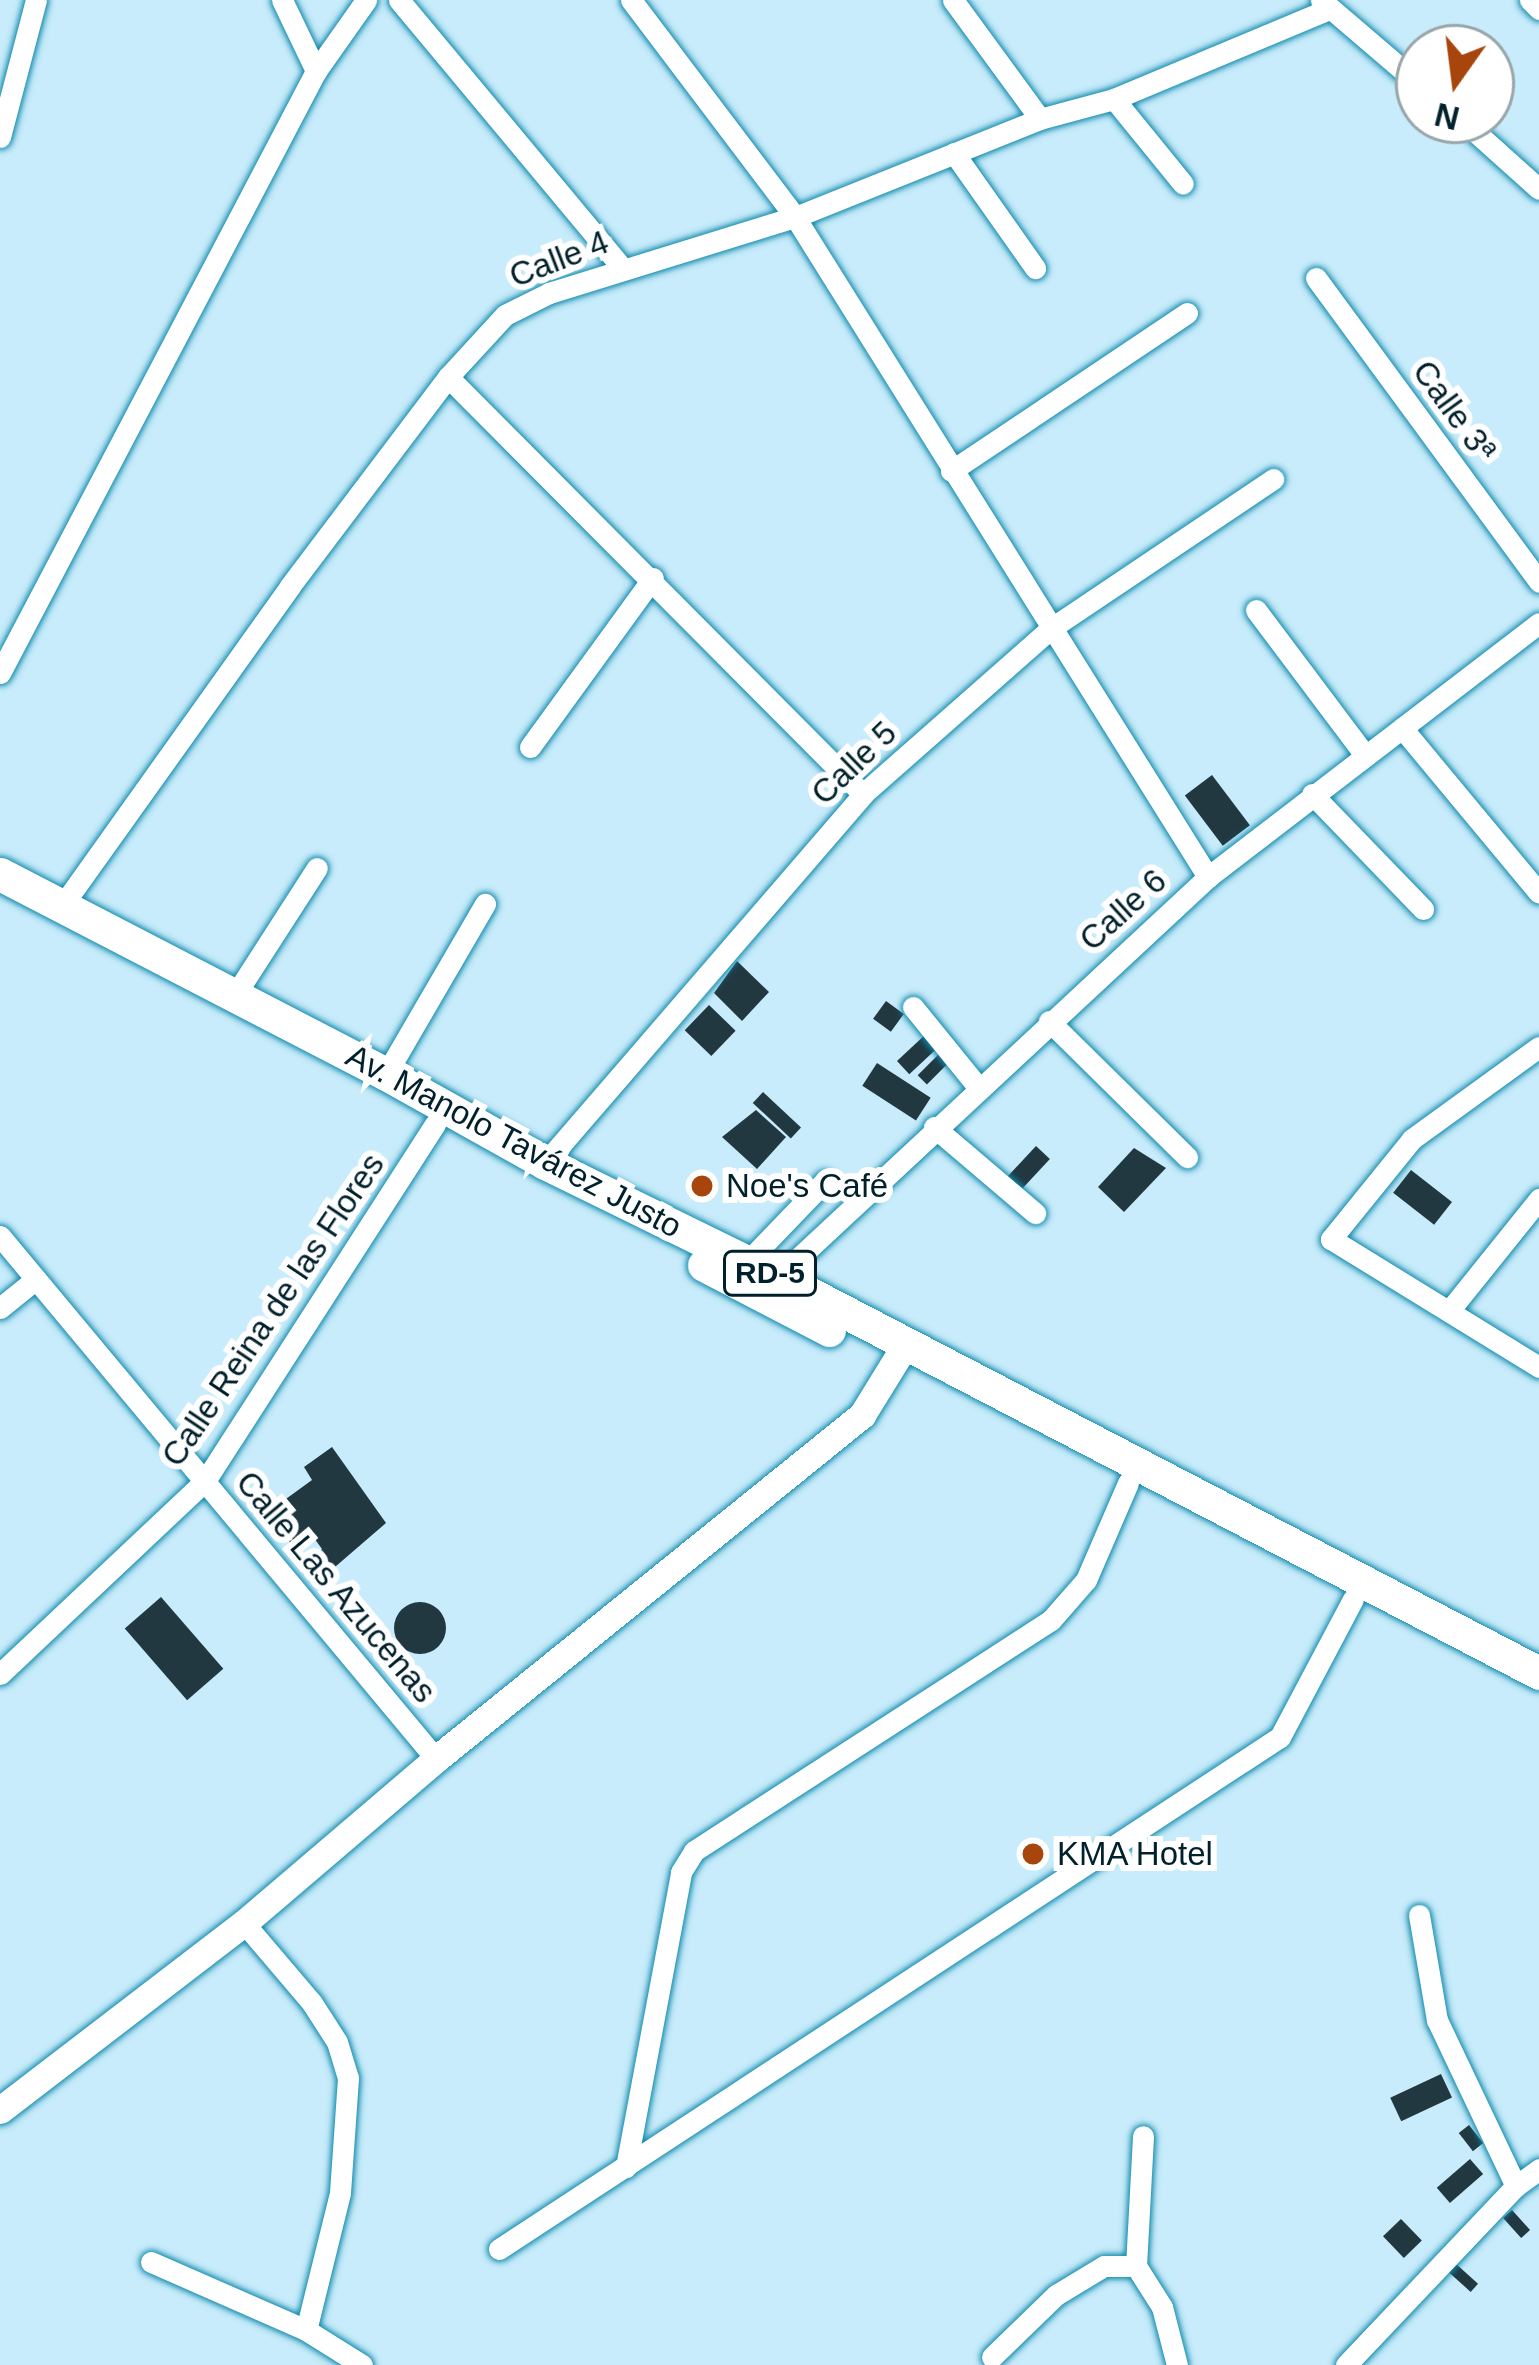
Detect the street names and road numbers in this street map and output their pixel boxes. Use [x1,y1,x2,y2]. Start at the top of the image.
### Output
street label: Calle 4 [504,222,614,296]
street label: Calle 3ª [1404,353,1504,469]
street label: Calle 5 [803,713,905,813]
street label: Calle 6 [1072,861,1174,959]
street label: Av. Manolo Tavárez Justo [339,1036,689,1246]
street label: Calle Reina de las Flores [154,1146,392,1474]
road number: RD-5 [722,1249,818,1297]
street label: Calle Las Azucenas [227,1463,445,1711]

